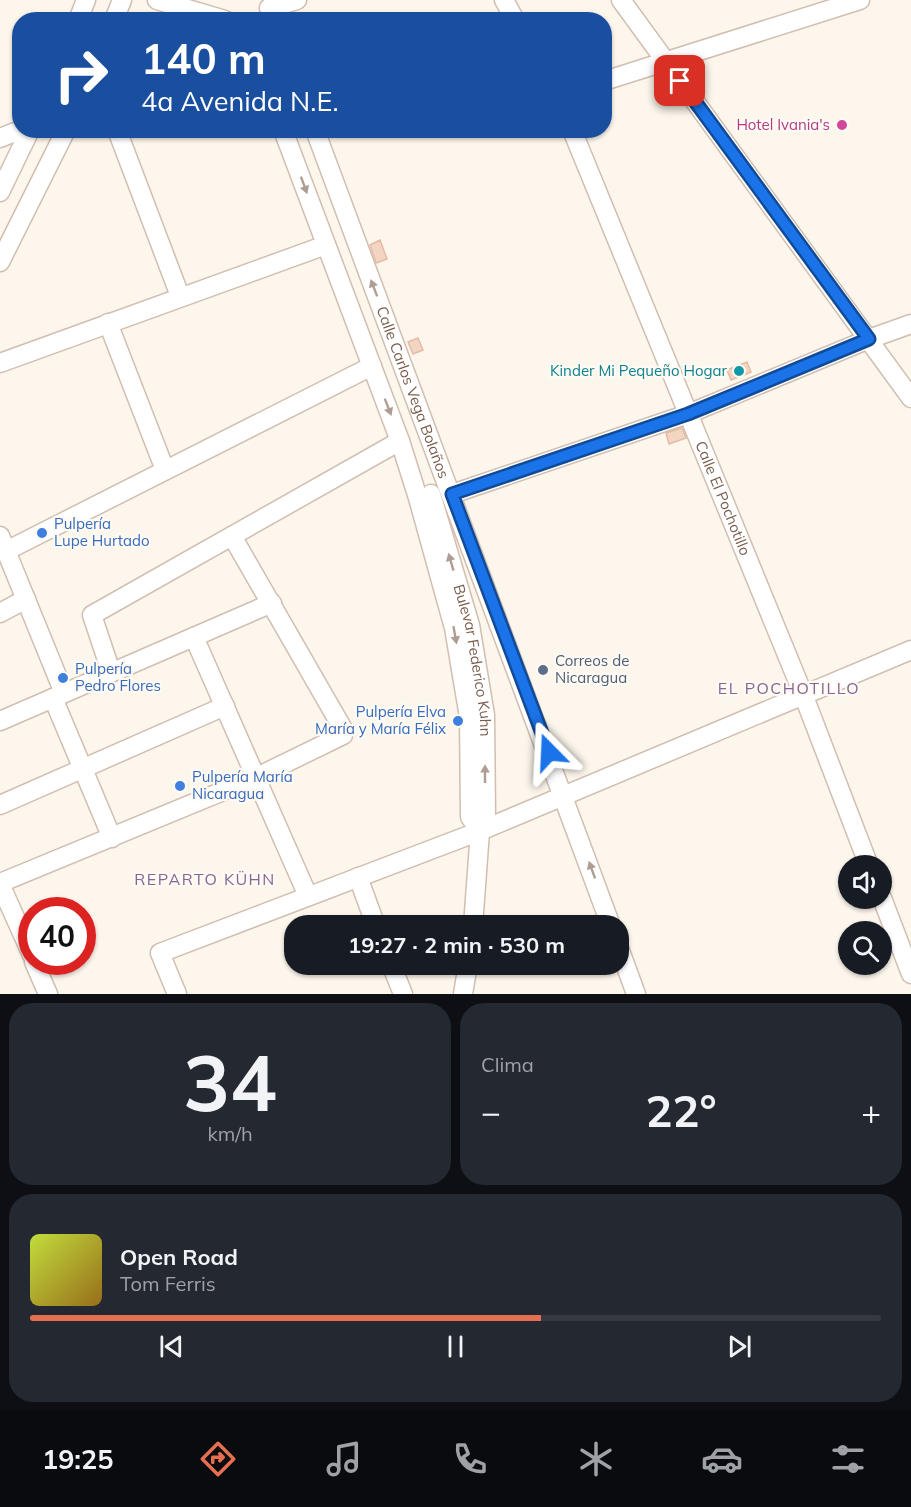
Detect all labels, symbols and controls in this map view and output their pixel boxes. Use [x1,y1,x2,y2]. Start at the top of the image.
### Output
text: 140 m [141,32,266,85]
icon: right [42,36,120,114]
pin [654,55,705,106]
icon: arrive [663,64,696,97]
text: 4a Avenida N.E. [141,84,339,118]
place label: Hotel Ivania's [736,115,830,134]
marker: Hotel Ivania's [835,118,849,132]
one-way arrow [299,176,309,194]
one-way arrow [369,279,379,297]
street label: Calle Carlos Vega Bolaños [372,304,454,481]
place label: Kinder Mi Pequeño Hogar [550,361,728,380]
marker: Kinder Mi Pequeño Hogar [732,364,746,378]
one-way arrow [383,398,393,416]
street label: Calle El Pochotillo [691,438,755,558]
place label: Pulpería Lupe Hurtado [54,514,150,550]
marker: Pulpería Lupe Hurtado [35,526,49,540]
one-way arrow [446,553,455,571]
street label: Bulevar Federico Kuhn [449,582,495,737]
one-way arrow [451,626,460,645]
place label: Correos de Nicaragua [555,651,629,687]
place label: Pulpería Pedro Flores [75,659,161,695]
marker: Correos de Nicaragua [536,663,550,677]
marker: Pulpería Pedro Flores [56,671,70,685]
district label: EL POCHOTILLO [718,678,860,698]
place label: Pulpería Elva María y María Félix [315,702,446,738]
marker: Pulpería Elva María y María Félix [451,714,465,728]
position arrow [517,720,581,784]
one-way arrow [480,764,490,783]
place label: Pulpería María Nicaragua [192,767,293,803]
marker: Pulpería María Nicaragua [173,779,187,793]
map controls [838,855,892,975]
button: sound [838,855,892,909]
one-way arrow [586,861,596,879]
district label: REPARTO KÜHN [134,869,276,889]
speed limit sign: 40 [18,897,96,975]
button: search [838,921,892,975]
text: 19:27 · 2 min · 530 m [348,931,565,959]
text: 34 [183,1033,277,1131]
text: Clima [481,1052,534,1077]
text: 22° [645,1082,717,1138]
text: − [481,1091,501,1132]
text: + [861,1091,881,1132]
text: km/h [207,1121,253,1146]
text: Open Road [120,1243,238,1271]
text: Tom Ferris [120,1271,216,1296]
icon: previous [155,1330,188,1363]
icon: pause [439,1330,472,1363]
icon: next [723,1330,756,1363]
icon: directions [197,1438,239,1480]
icon: music [323,1438,365,1480]
icon: phone [449,1438,491,1480]
icon: climate [575,1438,617,1480]
icon: car [701,1438,743,1480]
icon: filters [827,1438,869,1480]
text: 19:25 [42,1442,113,1476]

